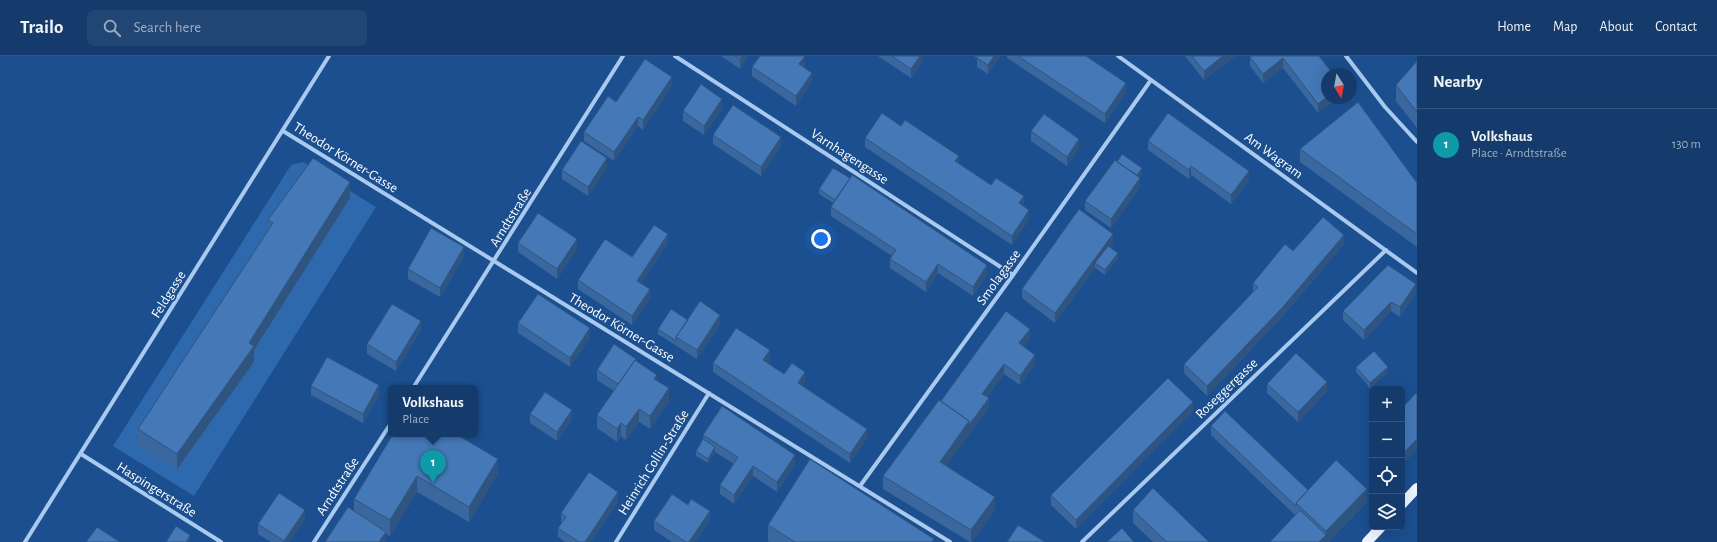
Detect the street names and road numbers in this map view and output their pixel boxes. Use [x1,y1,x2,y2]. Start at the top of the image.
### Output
street label: Theodor Körner-Gasse [291,120,400,196]
street label: Varnhagengasse [808,127,891,187]
street label: Am Wagram [1242,130,1305,182]
street label: Arndtstraße [487,186,534,249]
street label: Smolagasse [974,247,1023,308]
street label: Feldgasse [149,268,189,321]
street label: Theodor Körner-Gasse [566,291,677,365]
street label: Roseggergasse [1193,356,1260,422]
street label: Heinrich Collin-Straße [616,408,692,518]
street label: Arndtstraße [314,455,362,518]
street label: Haspingerstraße [114,460,199,520]

